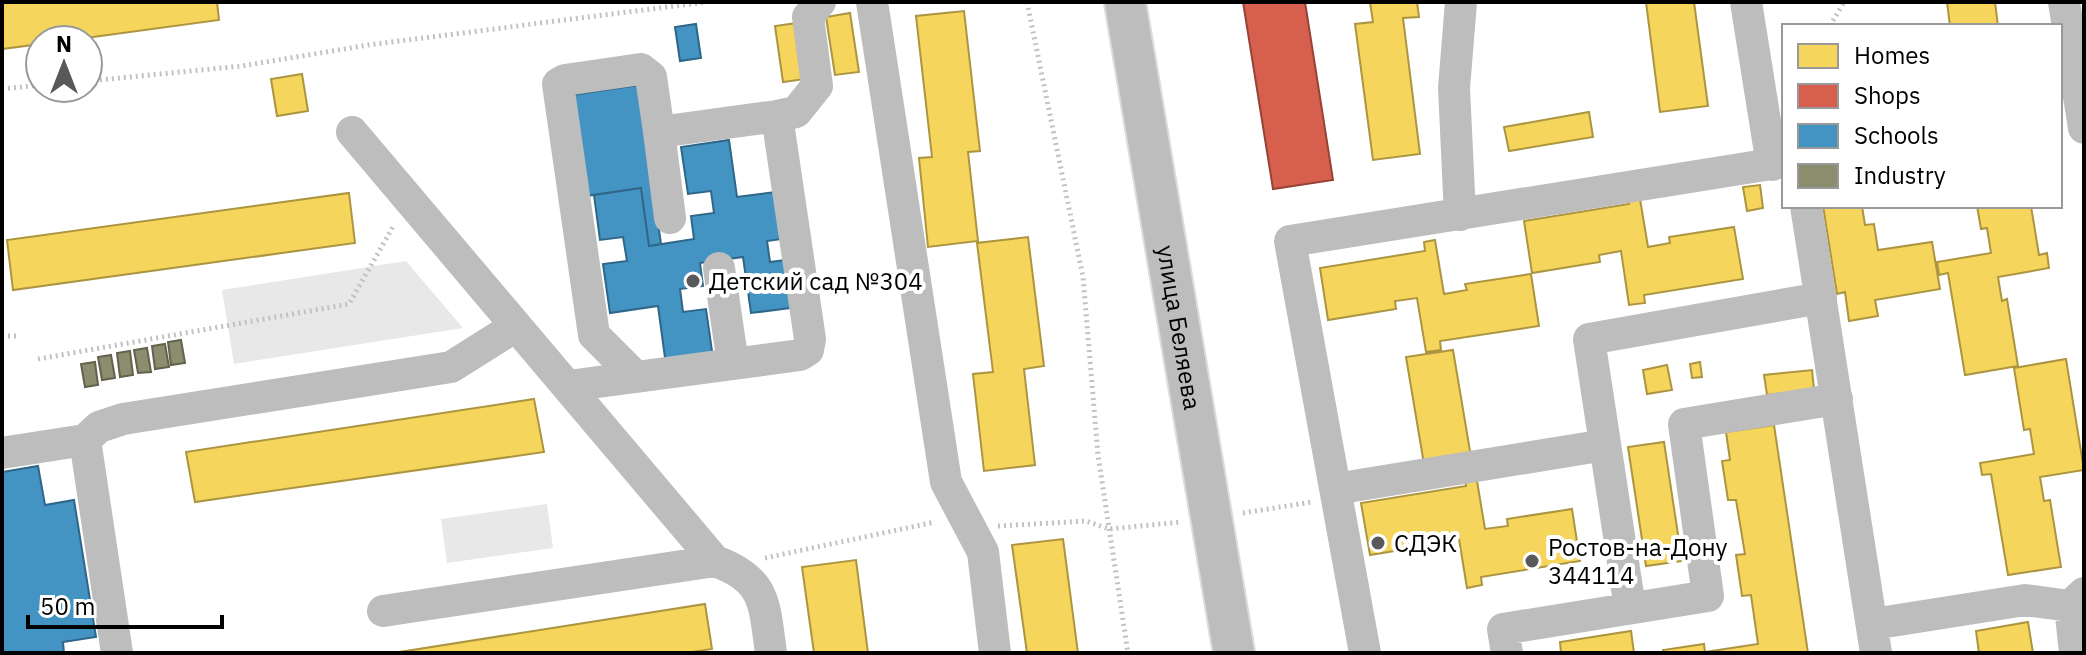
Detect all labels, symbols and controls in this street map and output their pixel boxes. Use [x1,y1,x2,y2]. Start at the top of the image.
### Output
north arrow [24,24,104,104]
legend [1782,24,2062,208]
text: N [56,29,72,58]
text: Homes [1854,39,1930,71]
text: Shops [1854,79,1921,111]
text: Schools [1854,119,1939,151]
text: Industry [1854,159,1946,191]
street label: улица Беляева [1150,243,1209,412]
place label: Детский сад №304 [709,265,923,297]
marker: Детский сад №304 [684,272,702,290]
place label: СДЭК [1394,527,1457,559]
place label: Ростов-на-Дону 344114 [1548,531,1727,591]
marker: СДЭК [1369,534,1387,552]
marker: Ростов-на-Дону 344114 [1523,552,1541,570]
scale bar [28,579,222,629]
text: 50 m [40,590,95,622]

